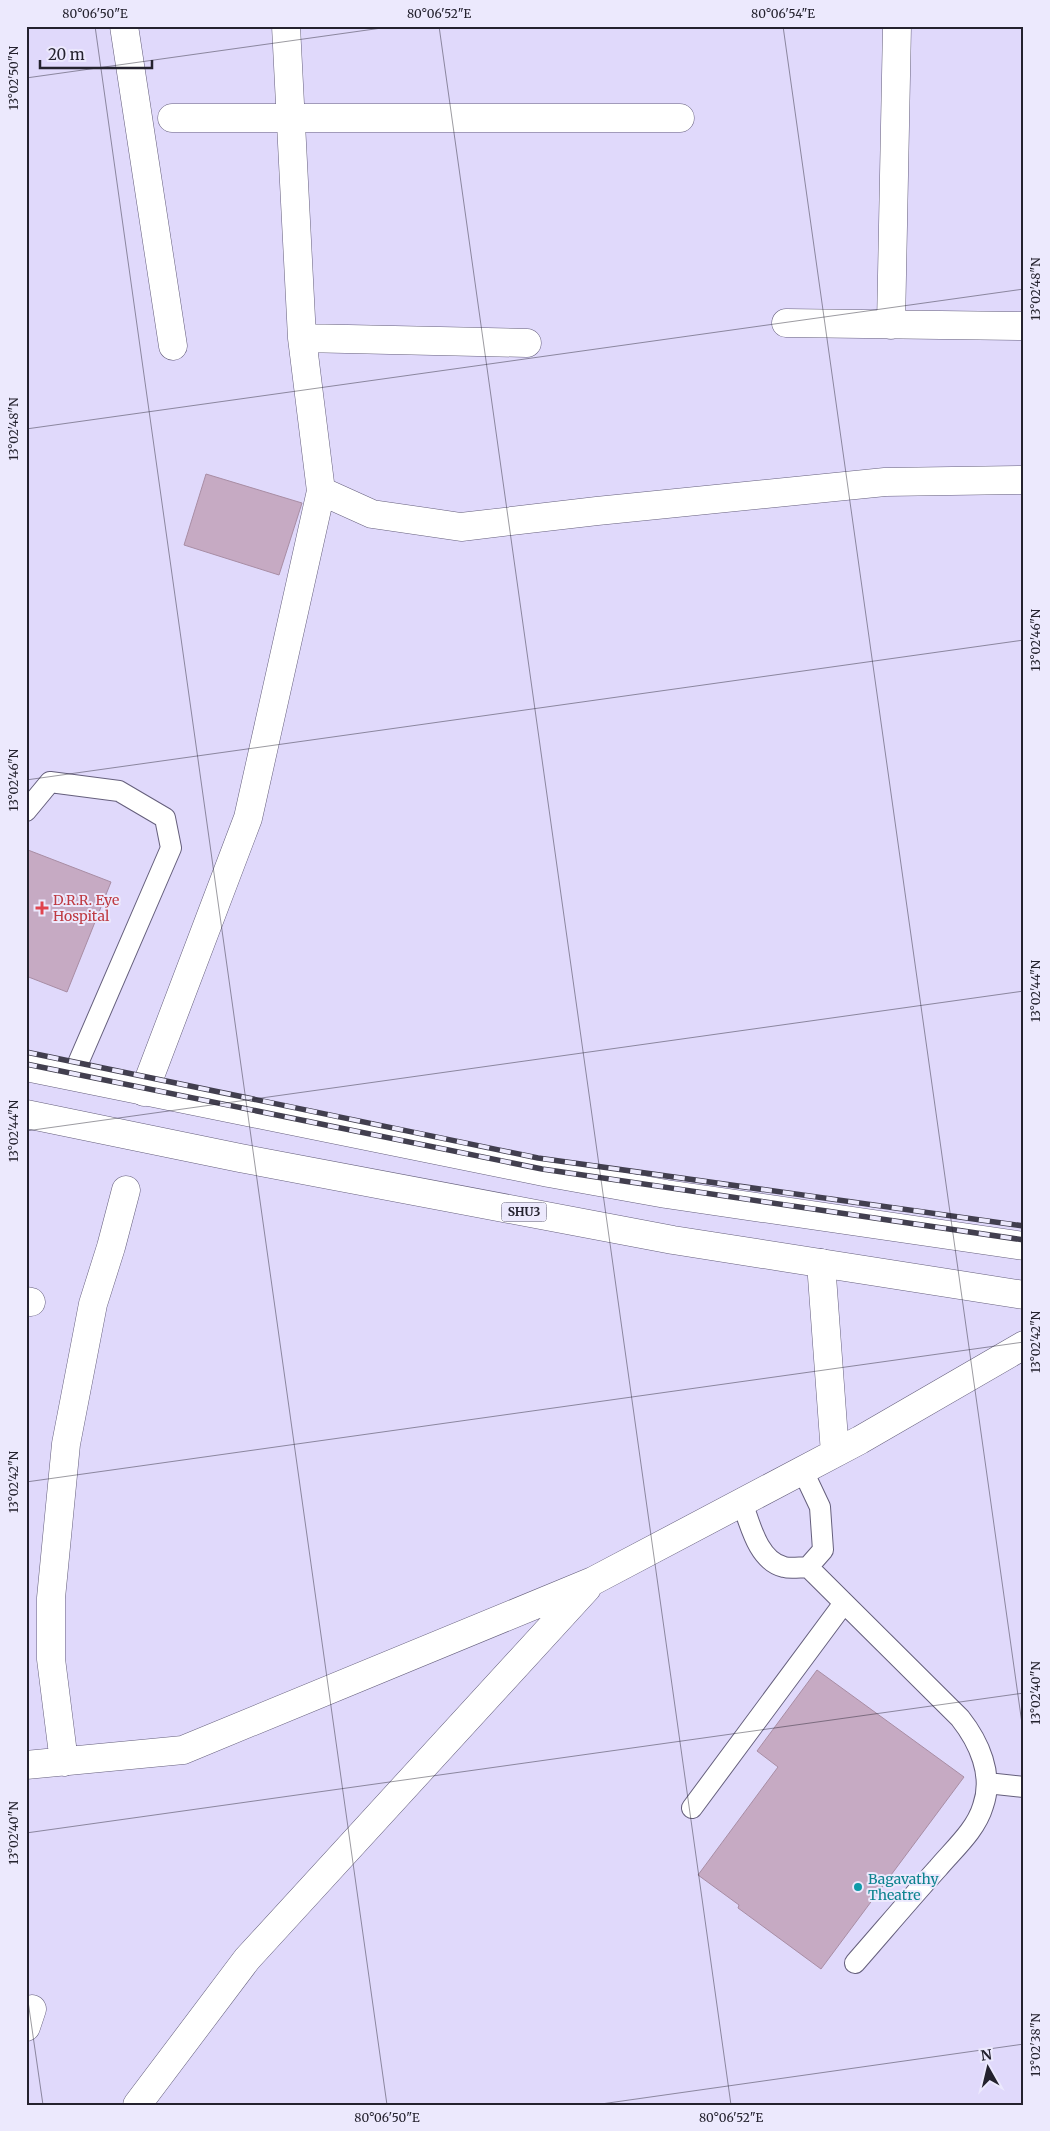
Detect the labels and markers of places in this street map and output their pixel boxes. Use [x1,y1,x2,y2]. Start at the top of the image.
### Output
place label: D.R.R. Eye Hospital [53,891,119,925]
marker: D.R.R. Eye Hospital [35,901,49,915]
place label: Bagavathy Theatre [868,1870,940,1904]
marker: Bagavathy Theatre [852,1881,864,1893]

